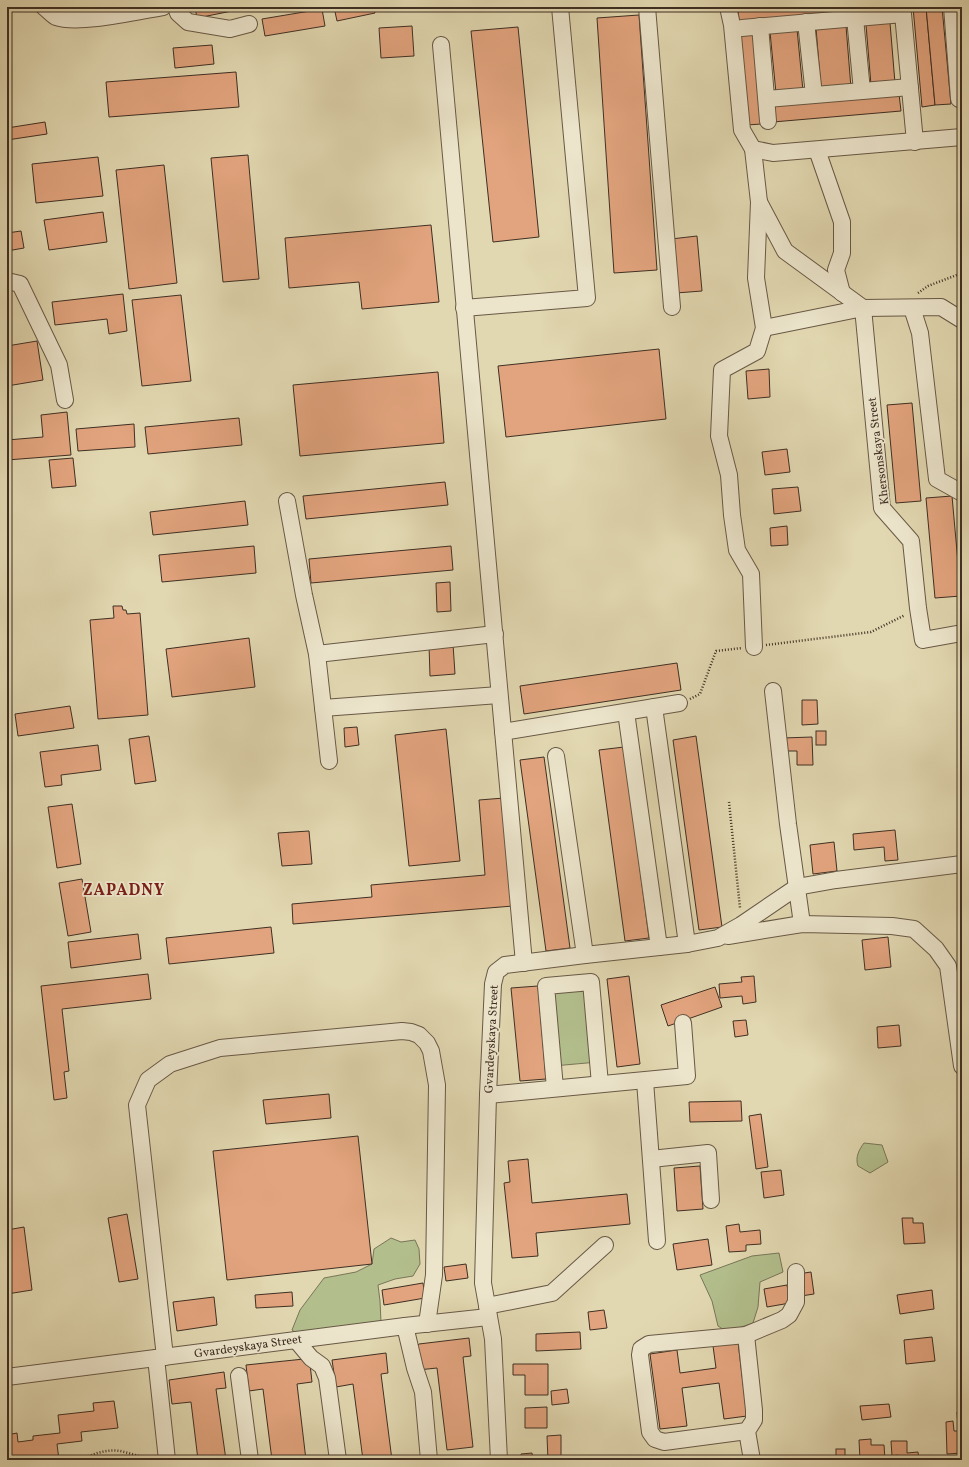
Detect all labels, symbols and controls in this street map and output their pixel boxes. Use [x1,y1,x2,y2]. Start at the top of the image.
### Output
street label: Khersonskaya Street [864,396,894,506]
district label: ZAPADNY [83,880,165,902]
street label: Gvardeyskaya Street [481,984,503,1094]
street label: Gvardeyskaya Street [193,1332,303,1362]

